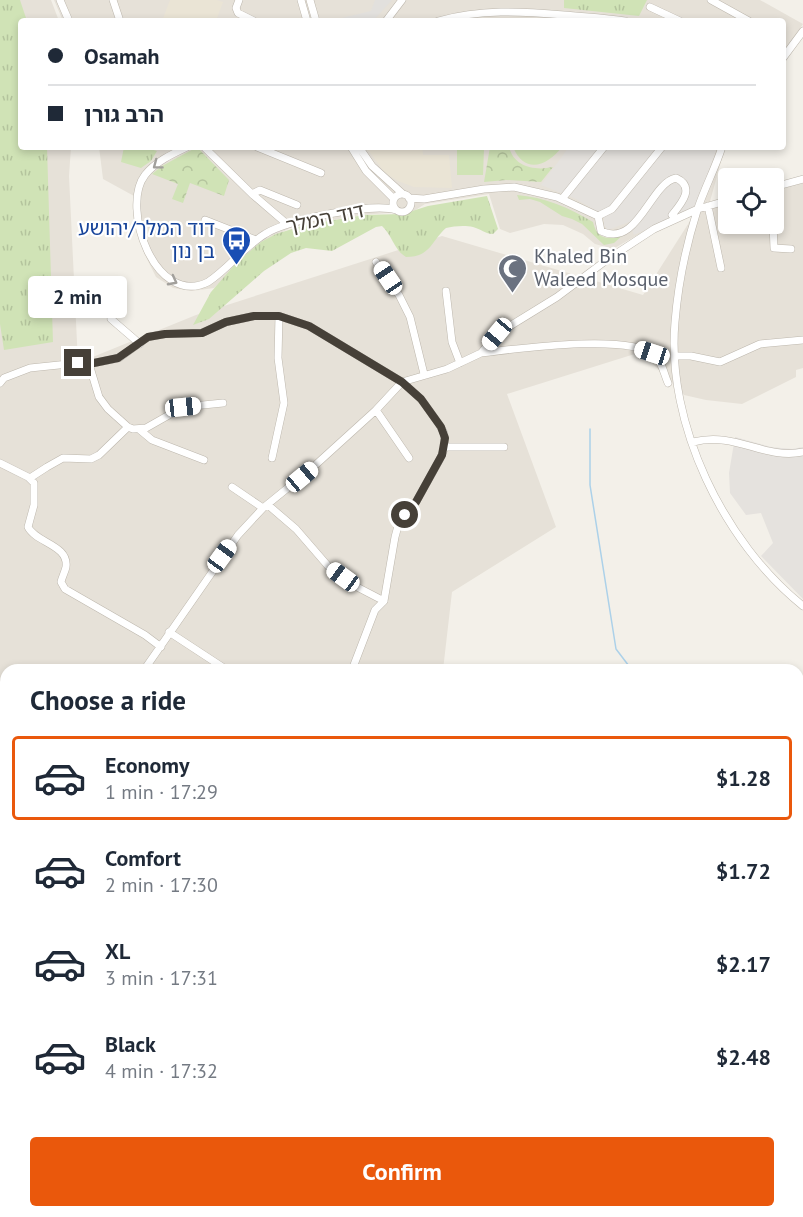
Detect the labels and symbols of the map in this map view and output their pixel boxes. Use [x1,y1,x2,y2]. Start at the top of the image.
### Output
one-way arrow [153,158,164,169]
street label: דוד המלך [283,197,367,239]
place label: דוד המלך/יהושע בן נון [78,215,215,264]
bus stop icon: דוד המלך/יהושע בן נון [220,224,252,266]
place label: Khaled Bin Waleed Mosque [534,243,668,292]
mosque icon: Khaled Bin Waleed Mosque [497,252,529,294]
car [370,258,406,298]
one-way arrow [167,274,177,285]
callout: 2 min [28,276,128,318]
car [479,314,515,354]
car [632,339,672,367]
route end [64,349,91,376]
car [164,396,202,418]
car [282,459,322,495]
route start [391,501,418,528]
car [204,536,240,576]
car [323,559,363,595]

